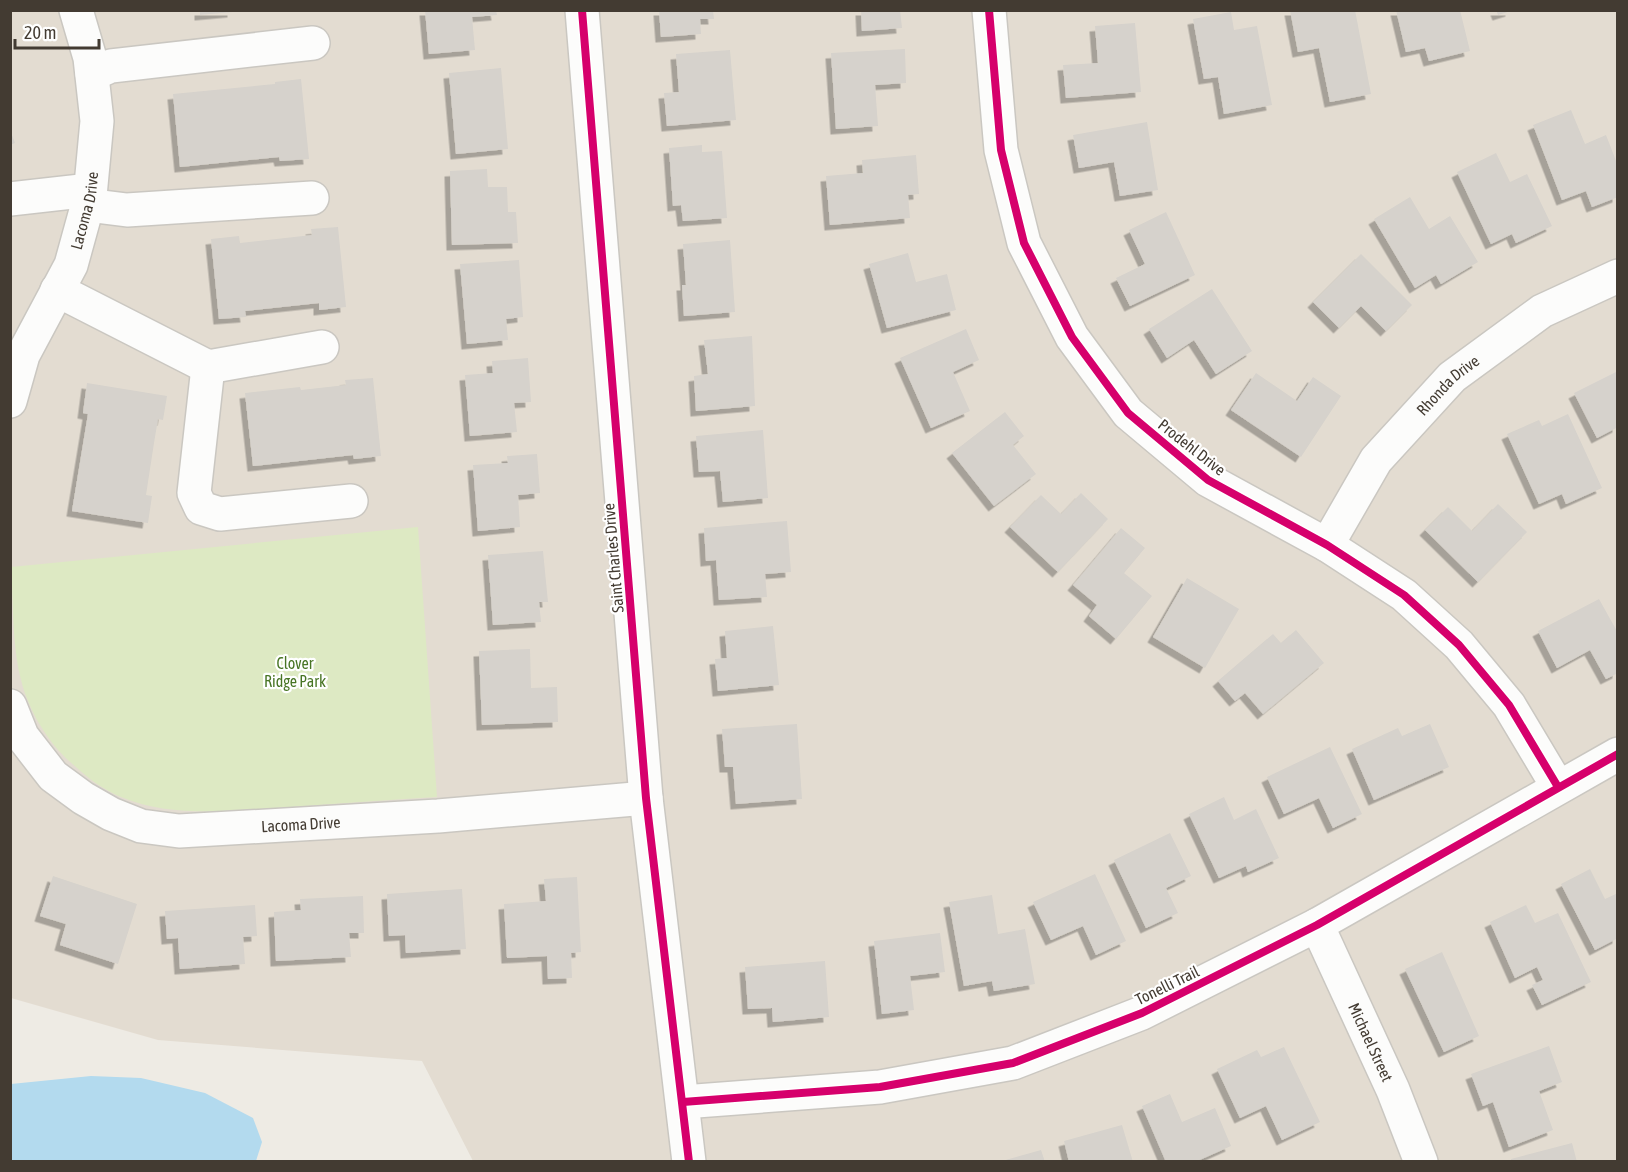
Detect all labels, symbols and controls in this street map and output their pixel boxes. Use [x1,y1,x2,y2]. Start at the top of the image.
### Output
scale bar [15,12,99,50]
text: 20 m [24,22,56,43]
street label: Lacoma Drive [67,171,101,251]
street label: Rhonda Drive [1413,351,1482,419]
street label: Prodehl Drive [1155,415,1229,479]
street label: Saint Charles Drive [599,503,627,613]
park label: Clover Ridge Park [264,654,326,691]
street label: Lacoma Drive [261,813,341,835]
street label: Tonelli Trail [1132,962,1203,1008]
street label: Michael Street [1345,1000,1397,1085]

